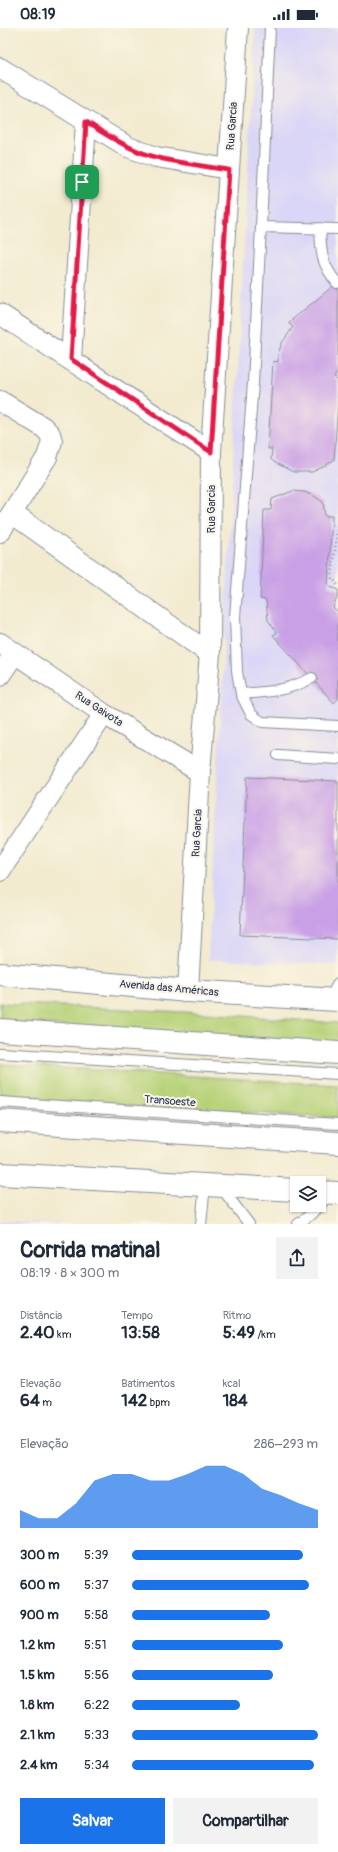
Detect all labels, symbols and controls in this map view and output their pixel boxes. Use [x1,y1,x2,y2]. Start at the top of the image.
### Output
text: 08:19 [20,5,55,24]
street label: Rua Garcia [224,101,240,151]
pin [65,165,99,199]
icon: arrive [71,171,93,193]
street label: Rua Garcia [205,485,218,533]
street label: Rua Gaivota [73,689,125,729]
street label: Rua Garcia [189,808,205,858]
street label: Avenida das Américas [119,977,219,999]
street label: Transoeste [144,1093,197,1109]
map controls [290,1176,326,1212]
button: layers [290,1176,326,1212]
text: Corrida matinal [20,1236,160,1264]
button: share [276,1237,318,1279]
text: 08:19 · 8 × 300 m [20,1265,119,1281]
text: Distância [20,1309,62,1322]
text: Tempo [121,1309,153,1322]
text: Ritmo [223,1309,251,1322]
text: 2.40 [20,1322,55,1343]
text: 13:58 [121,1322,160,1343]
text: 5:49 [223,1322,255,1343]
text: km [55,1328,71,1341]
text: /km [255,1328,276,1341]
text: Elevação [20,1377,61,1390]
text: Batimentos [121,1377,175,1390]
text: kcal [223,1377,241,1390]
text: 64 [20,1390,40,1411]
text: 142 [121,1390,147,1411]
text: 184 [223,1390,248,1411]
text: m [40,1396,52,1409]
text: bpm [147,1396,170,1409]
text: Elevação [20,1436,69,1452]
text: 286–293 m [253,1436,318,1452]
text: 300 m [20,1547,59,1563]
text: 5:39 [84,1547,108,1563]
text: 600 m [20,1577,60,1593]
text: 5:37 [84,1577,109,1593]
text: 900 m [20,1607,59,1623]
text: 5:58 [84,1607,108,1623]
text: 1.2 km [20,1637,55,1653]
text: 5:51 [84,1637,107,1653]
text: 1.5 km [20,1667,55,1683]
text: 5:56 [84,1667,109,1683]
text: 1.8 km [20,1697,54,1713]
text: 6:22 [84,1697,110,1713]
text: 2.1 km [20,1727,55,1743]
text: 5:33 [84,1727,109,1743]
text: 2.4 km [20,1757,57,1773]
text: 5:34 [84,1757,109,1773]
button: Salvar [20,1798,165,1844]
button: Compartilhar [173,1798,318,1844]

